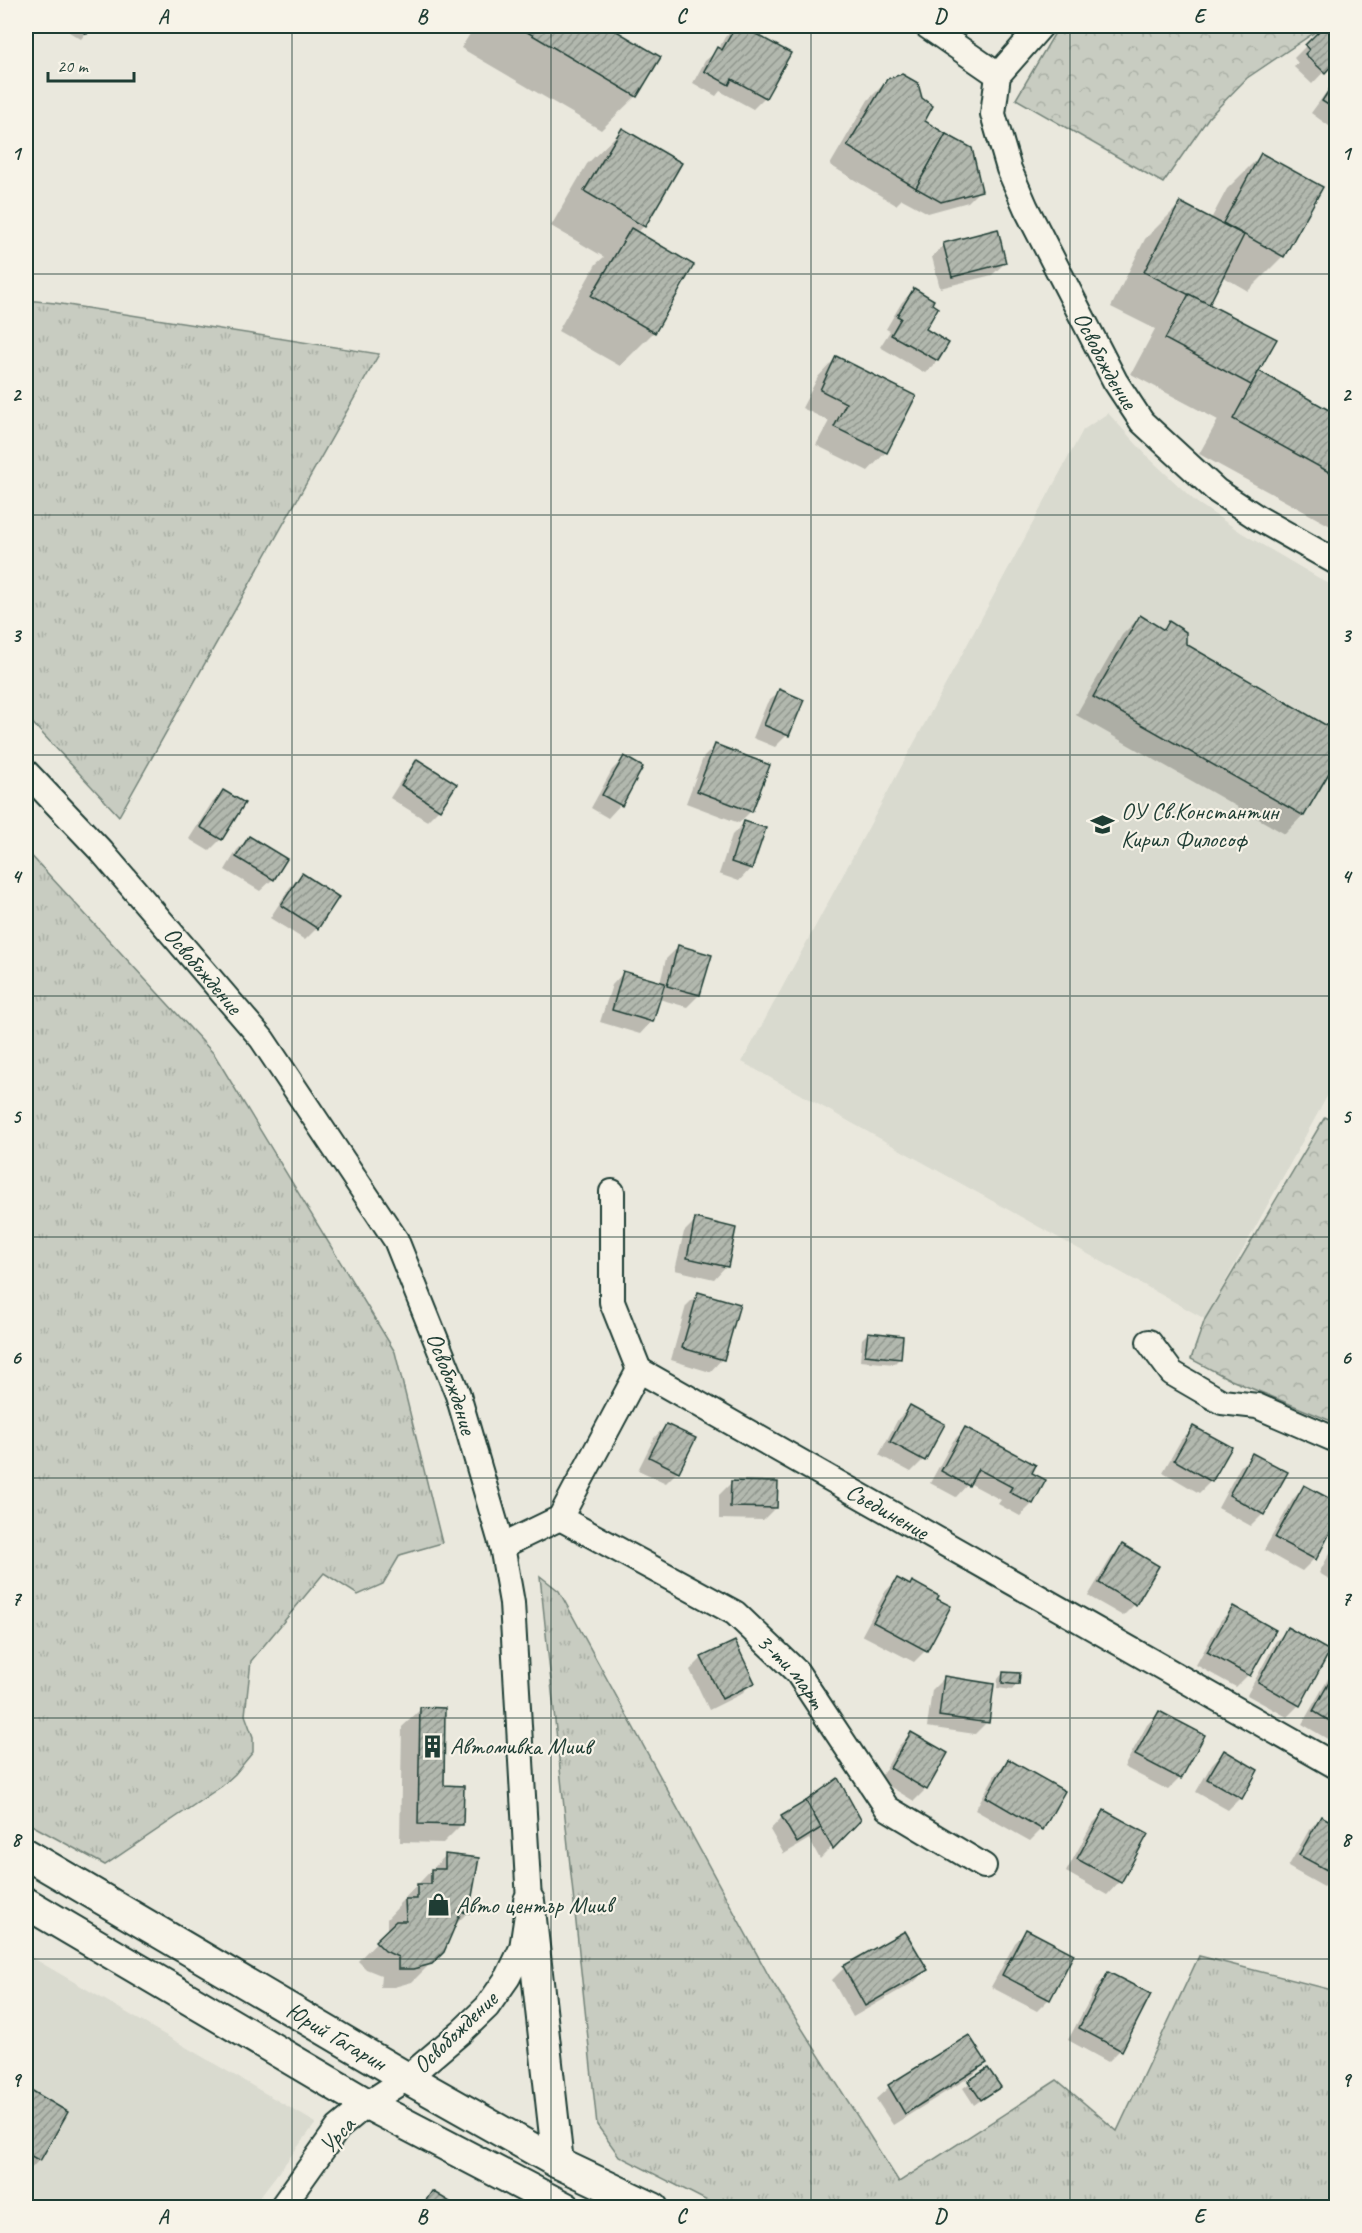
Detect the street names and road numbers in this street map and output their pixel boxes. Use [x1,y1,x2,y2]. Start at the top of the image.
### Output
street label: Освобождение [1067,307,1145,416]
street label: Освобождение [157,920,251,1022]
street label: Освобождение [420,1328,484,1440]
street label: Съединение [841,1476,936,1548]
street label: 3-ти март [750,1627,833,1716]
street label: Освобождение [406,1983,505,2080]
street label: Юрий Гагарин [281,1995,394,2079]
street label: Урса [313,2109,362,2160]

